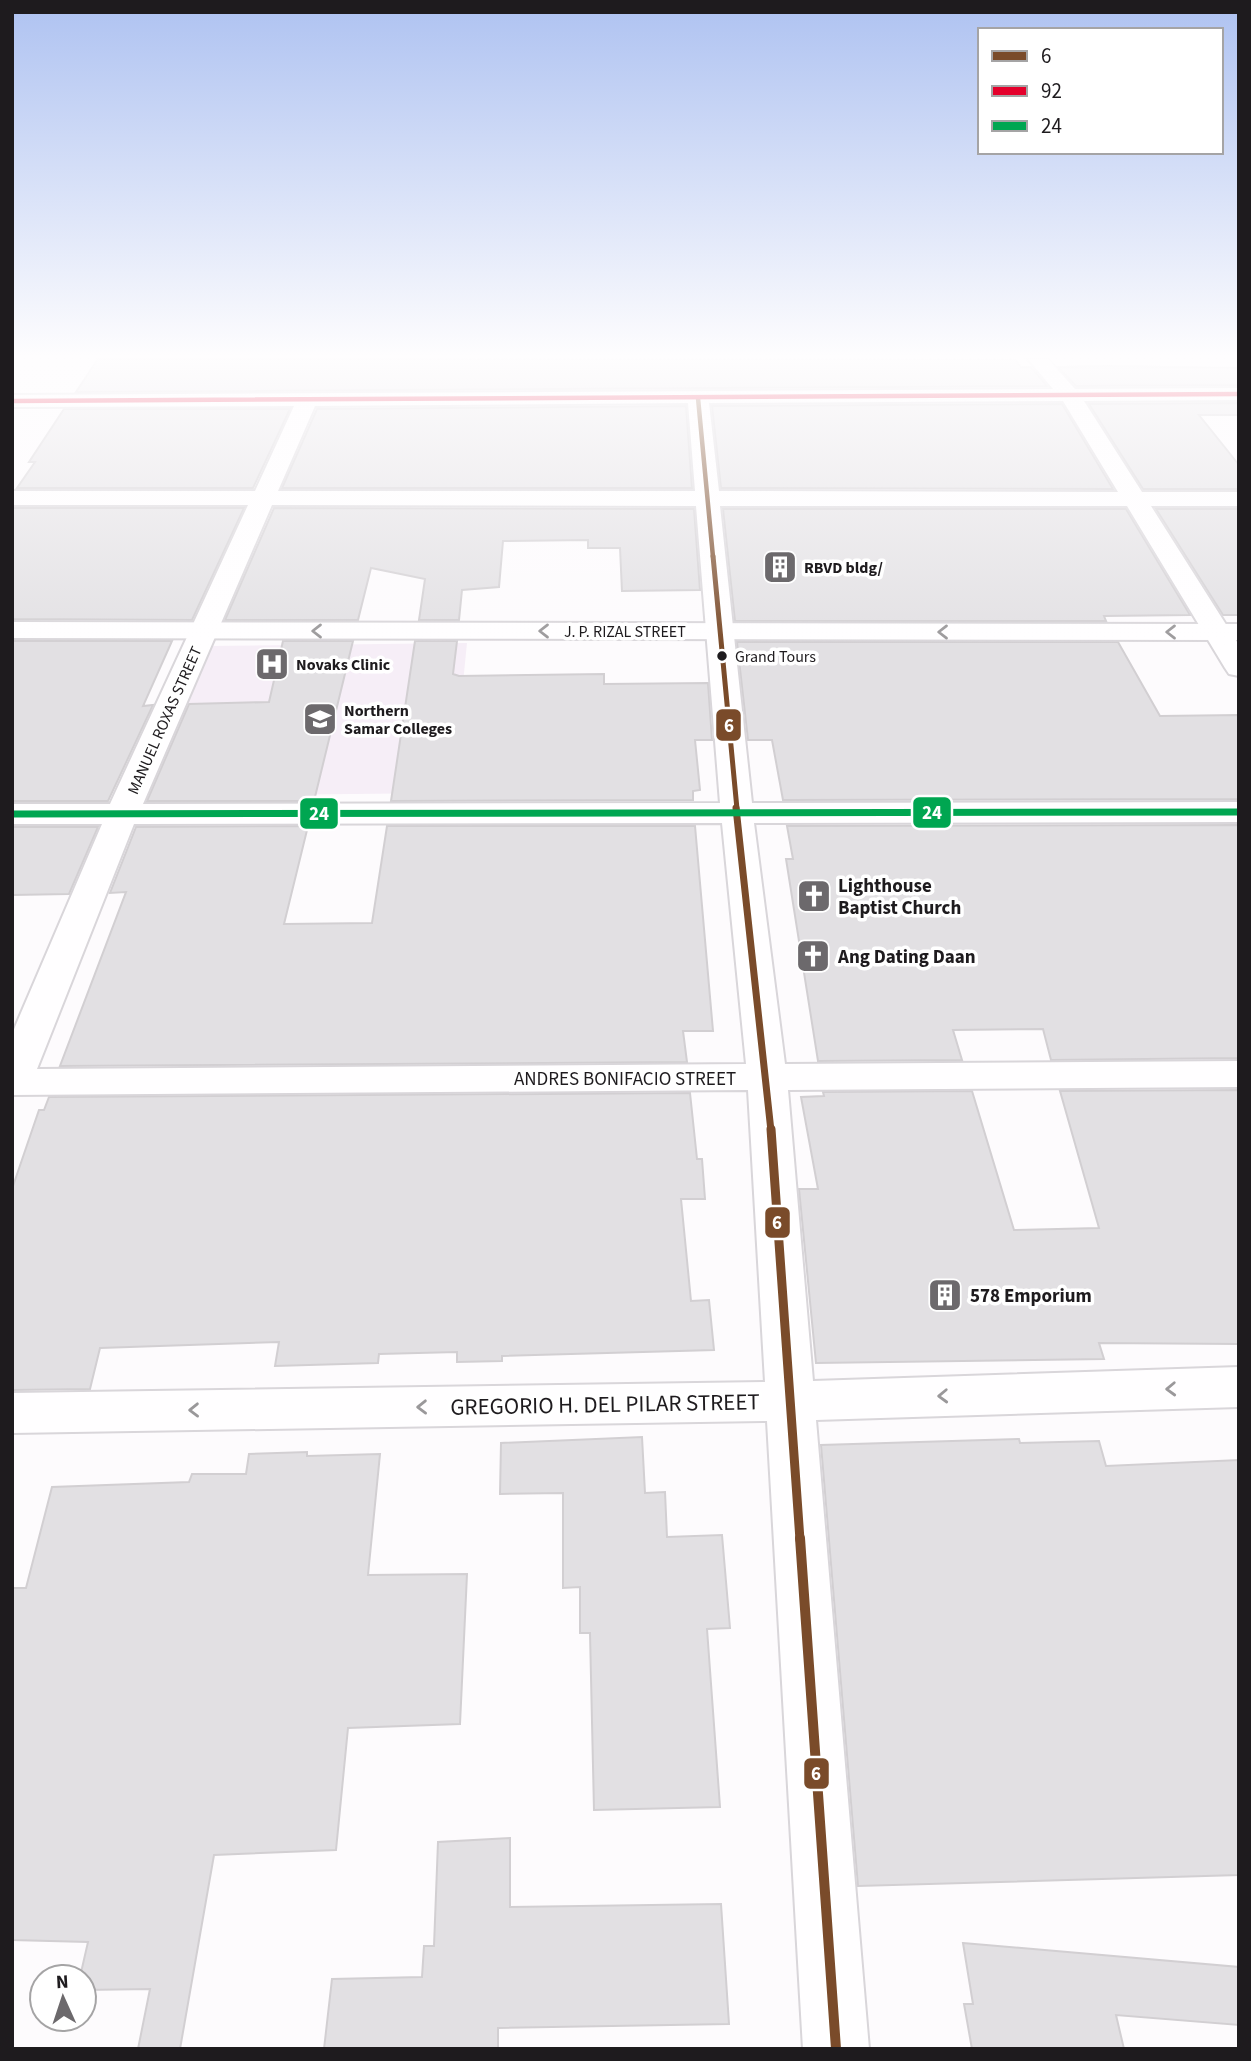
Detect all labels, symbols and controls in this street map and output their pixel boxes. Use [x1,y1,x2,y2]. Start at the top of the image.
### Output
legend [978,28,1223,154]
text: 6 [1041,41,1051,71]
text: 92 [1041,76,1062,106]
text: 24 [1041,111,1062,141]
building icon: RBVD bldg/ [761,548,799,586]
place label: RBVD bldg/ [804,557,883,579]
street label: J. P. RIZAL STREET [564,621,686,643]
one-way arrow [311,623,321,639]
one-way arrow [538,623,549,639]
one-way arrow [937,624,948,640]
one-way arrow [1165,624,1175,640]
street label: MANUEL ROXAS STREET [122,643,208,798]
hospital icon: Novaks Clinic [253,645,291,683]
place label: Grand Tours [735,646,816,668]
marker: Grand Tours [715,649,729,663]
place label: Novaks Clinic [296,654,391,676]
school or university icon: Northern Samar Colleges [301,700,339,738]
place label: Northern Samar Colleges [344,700,452,740]
line badge: 6 [715,708,742,742]
text: 6 [724,713,734,740]
line badge: 24 [912,796,952,829]
line badge: 24 [299,797,339,830]
text: 24 [922,800,942,827]
text: 24 [309,801,329,828]
place label: Lighthouse Baptist Church [838,873,961,922]
church icon: Lighthouse Baptist Church [795,877,833,915]
church icon: Ang Dating Daan [794,937,832,975]
place label: Ang Dating Daan [837,944,976,971]
street label: ANDRES BONIFACIO STREET [514,1066,736,1093]
line badge: 6 [764,1206,791,1239]
text: 6 [772,1210,782,1237]
building icon: 578 Emporium [926,1276,964,1314]
place label: 578 Emporium [970,1283,1092,1310]
one-way arrow [1165,1382,1176,1397]
street label: GREGORIO H. DEL PILAR STREET [450,1385,760,1424]
one-way arrow [937,1389,948,1404]
one-way arrow [416,1399,427,1414]
one-way arrow [189,1402,199,1418]
line badge: 6 [803,1757,830,1790]
text: 6 [811,1761,821,1788]
north arrow [28,1963,98,2033]
text: N [55,1969,69,1996]

